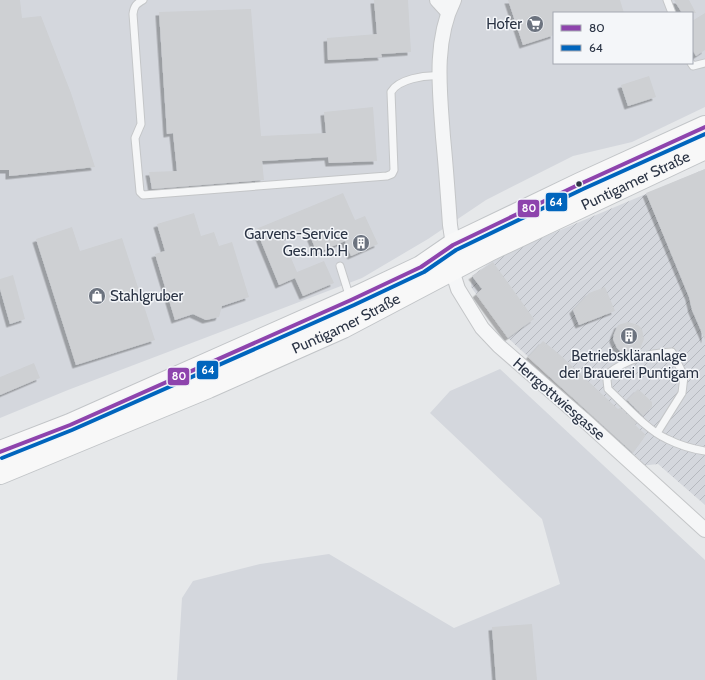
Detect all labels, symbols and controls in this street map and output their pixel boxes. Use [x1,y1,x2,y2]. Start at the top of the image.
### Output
legend [553,12,693,64]
supermarket icon: Hofer [525,14,545,34]
place label: Hofer [486,15,522,33]
text: 80 [589,20,605,35]
text: 64 [589,40,603,55]
street label: Puntigamer Straße [578,147,693,214]
unlabelled marker [574,179,584,189]
line badge: 64 [545,192,568,212]
text: 64 [549,195,563,209]
line badge: 80 [517,199,540,218]
text: 80 [522,201,536,215]
place label: Garvens-Service Ges.m.b.H [244,225,348,260]
building icon: Garvens-Service Ges.m.b.H [351,233,371,253]
shop icon: Stahlgruber [87,286,107,306]
place label: Stahlgruber [110,287,184,305]
street label: Puntigamer Straße [289,289,403,358]
building icon: Betriebskläranlage der Brauerei Puntigam [619,326,639,346]
place label: Betriebskläranlage der Brauerei Puntigam [559,347,699,382]
street label: Herrgottwiesgasse [509,354,609,444]
line badge: 64 [196,360,219,380]
text: 64 [201,363,215,377]
line badge: 80 [167,367,190,386]
text: 80 [172,369,186,383]

